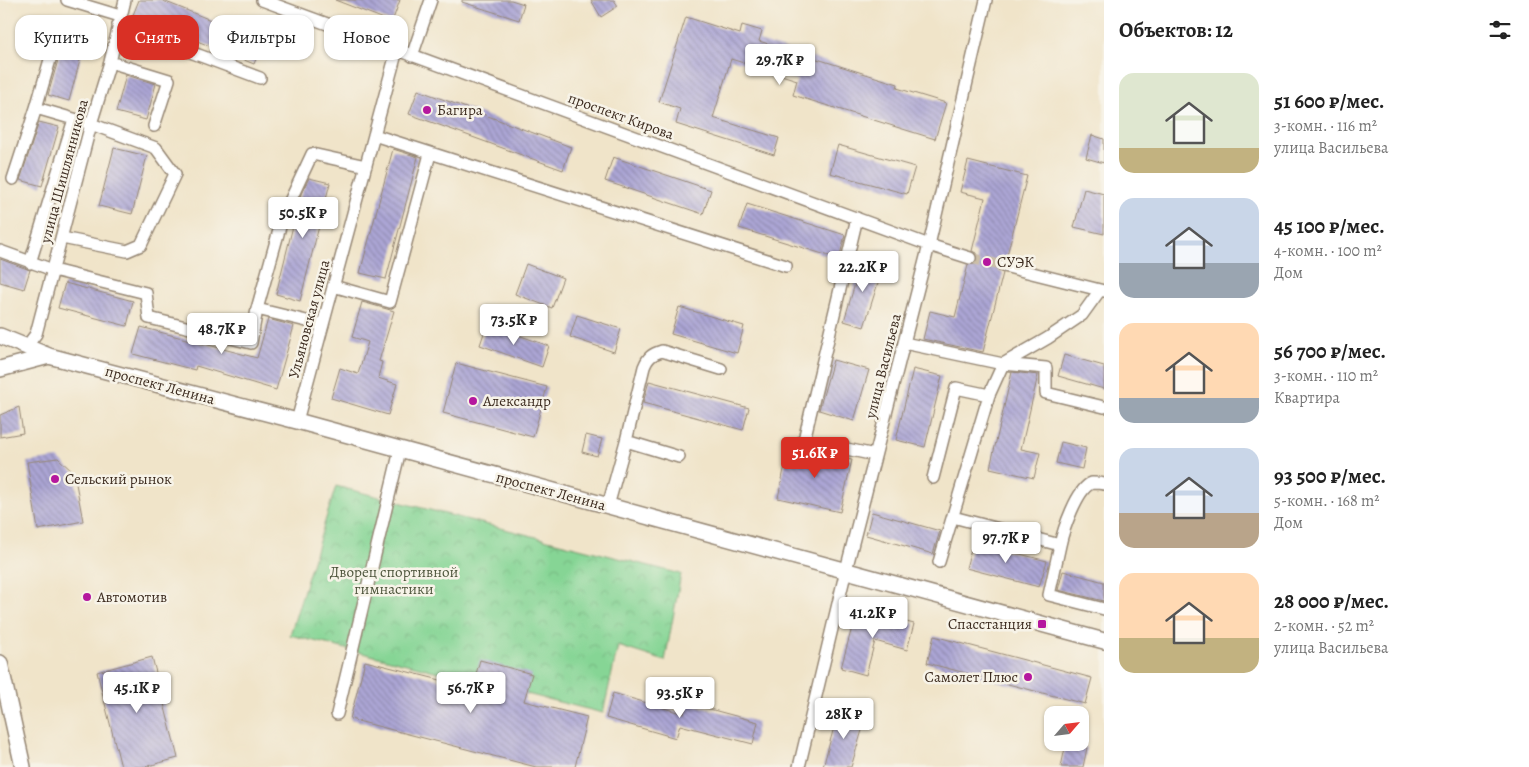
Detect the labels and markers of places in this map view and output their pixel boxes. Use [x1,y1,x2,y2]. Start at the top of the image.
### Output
pin: 29.7K ₽ [734,44,826,86]
place label: Багира [437,100,483,120]
marker: Багира [421,104,433,116]
pin: 50.5K ₽ [257,196,349,239]
pin: 22.2K ₽ [817,250,909,293]
place label: СУЭК [997,252,1034,272]
marker: СУЭК [981,256,993,268]
pin: 73.5K ₽ [468,304,560,346]
pin: 48.7K ₽ [176,312,268,355]
place label: Александр [482,391,551,411]
marker: Александр [467,395,479,407]
pin: 51.6K ₽ [769,436,861,479]
place label: Сельский рынок [65,469,172,489]
marker: Сельский рынок [49,473,61,485]
pin: 97.7K ₽ [960,522,1052,564]
place label: Автомотив [96,587,167,607]
marker: Автомотив [81,591,93,603]
pin: 41.2K ₽ [827,596,919,639]
place label: Спасстанция [948,614,1032,634]
marker: Спасстанция [1036,618,1048,630]
place label: Самолет Плюс [925,667,1018,687]
marker: Самолет Плюс [1022,671,1034,683]
pin: 45.1K ₽ [91,672,183,714]
pin: 56.7K ₽ [425,672,517,714]
pin: 93.5K ₽ [634,676,726,719]
pin: 28K ₽ [809,698,879,740]

